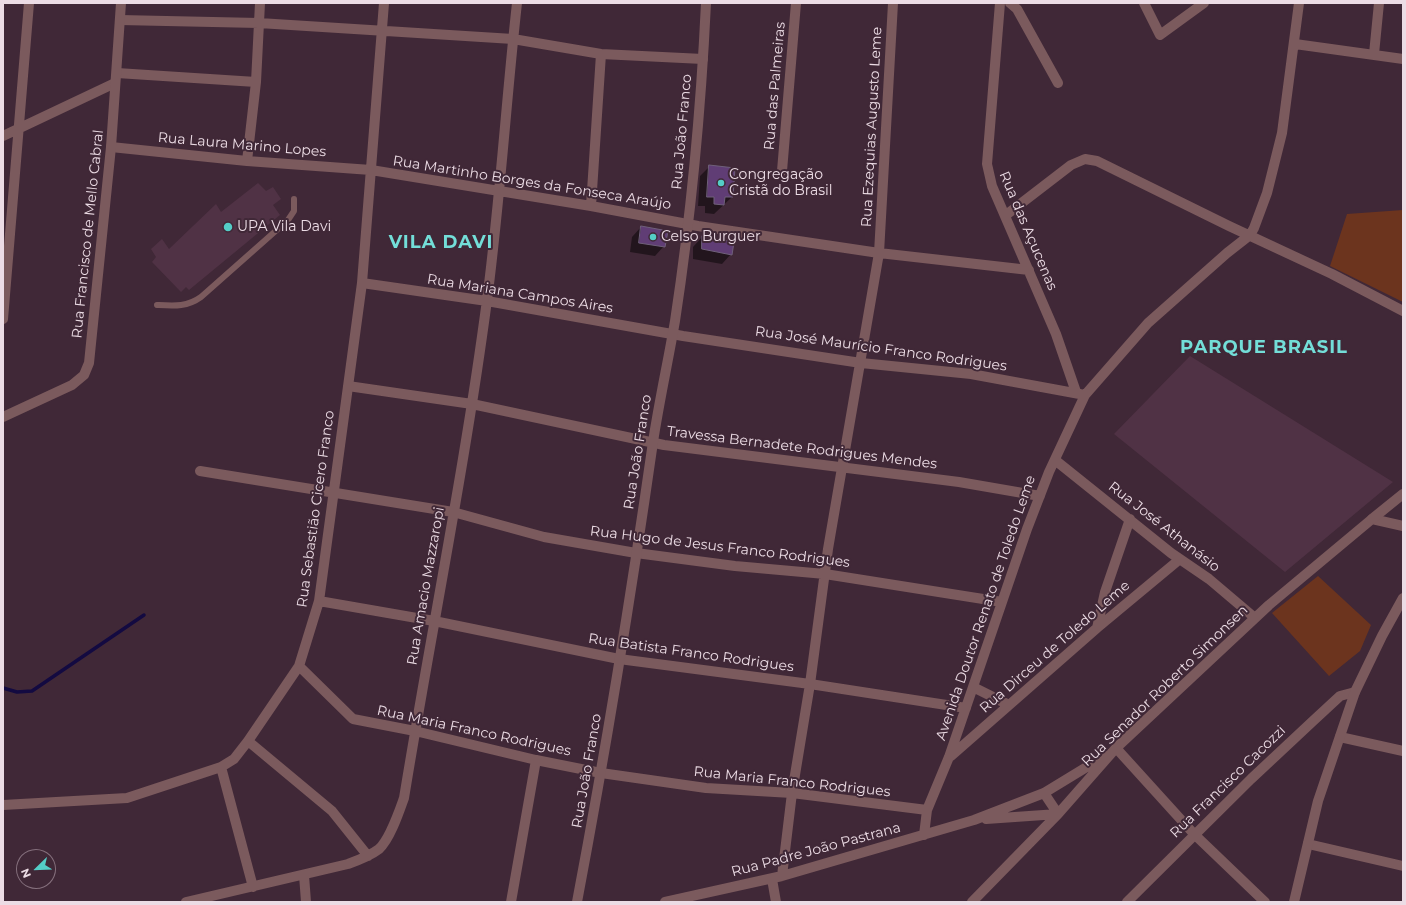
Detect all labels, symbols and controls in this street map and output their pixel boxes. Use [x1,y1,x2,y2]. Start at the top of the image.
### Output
street label: Rua das Palmeiras [761,21,789,151]
street label: Rua Ezequias Augusto Leme [858,26,886,228]
street label: Rua João Franco [669,74,695,190]
street label: Rua Francisco de Mello Cabral [69,129,107,339]
street label: Rua Laura Marino Lopes [157,129,327,161]
street label: Rua Martinho Borges da Fonseca Araújo [392,153,672,213]
place label: Congregação Cristã do Brasil [729,167,833,200]
street label: Rua das Açucenas [995,169,1061,293]
marker: Congregação Cristã do Brasil [716,178,726,188]
place label: UPA Vila Davi [237,219,331,235]
marker: UPA Vila Davi [222,221,234,233]
place label: Celso Burguer [661,229,761,245]
district label: VILA DAVI [389,232,493,254]
marker: Celso Burguer [648,232,658,242]
street label: Rua Mariana Campos Aires [426,271,614,317]
street label: Rua José Maurício Franco Rodrigues [754,323,1008,375]
district label: PARQUE BRASIL [1180,337,1348,359]
street label: Rua João Franco [621,393,655,511]
street label: Rua Sebastião Cicero Franco [294,409,338,609]
street label: Travessa Bernadete Rodrigues Mendes [666,423,938,473]
street label: Avenida Doutor Renato de Toledo Leme [933,473,1039,743]
street label: Rua José Athanásio [1105,478,1223,576]
street label: Rua Amacio Mazzaropi [404,506,448,666]
street label: Rua Hugo de Jesus Franco Rodrigues [589,523,851,571]
street label: Rua Dirceu de Toledo Leme [977,577,1133,717]
street label: Rua Senador Roberto Simonsen [1078,602,1252,770]
street label: Rua Batista Franco Rodrigues [587,630,795,676]
street label: Rua Maria Franco Rodrigues [375,702,573,760]
street label: Rua João Franco [569,712,605,830]
street label: Rua Francisco Cacozzi [1167,722,1289,842]
street label: Rua Maria Franco Rodrigues [693,763,891,801]
street label: Rua Padre João Pastrana [729,819,903,881]
north arrow [16,849,56,889]
text: N [18,866,34,880]

